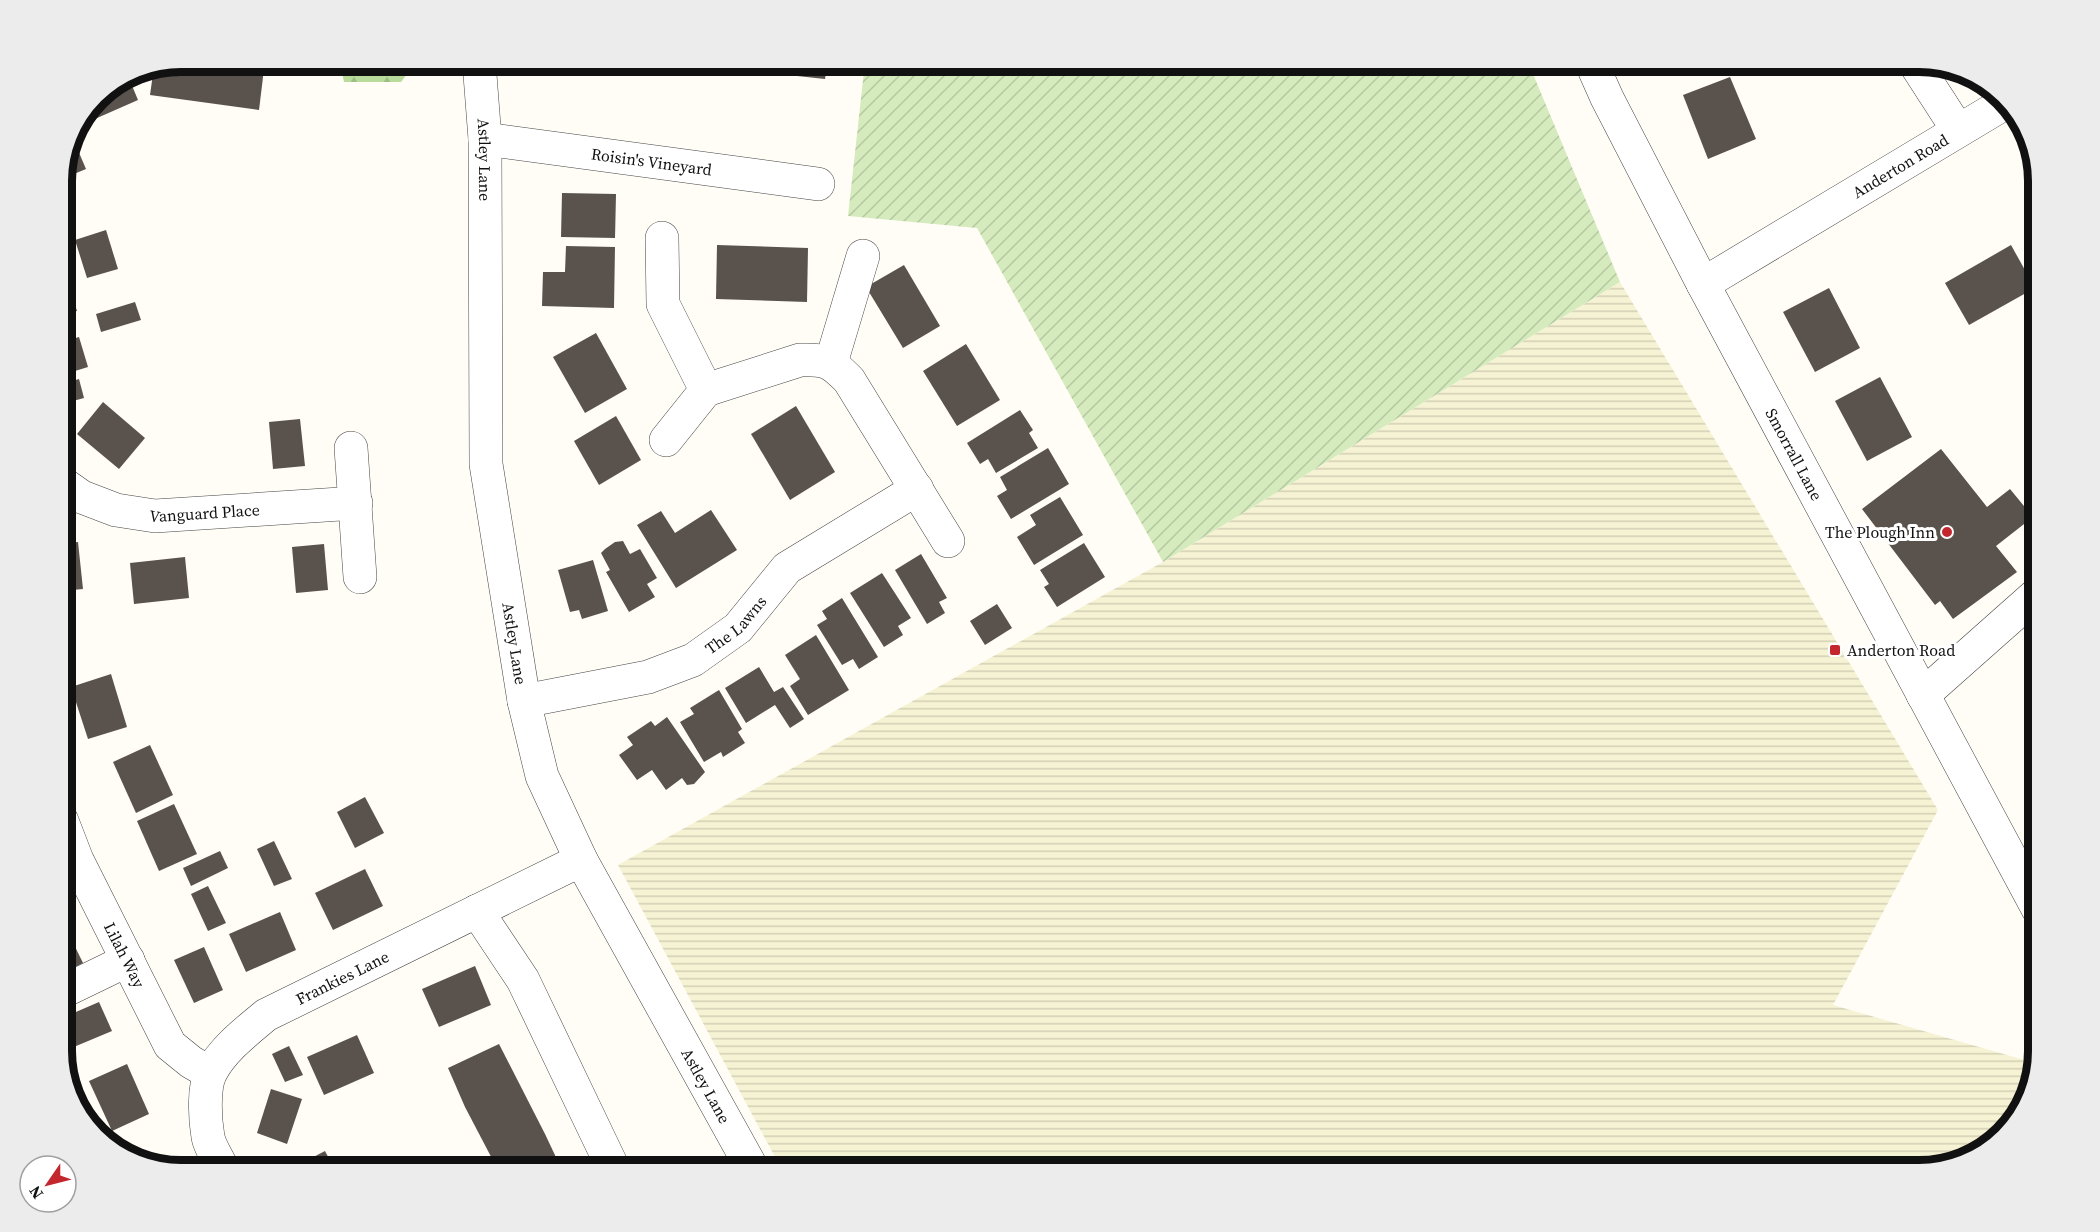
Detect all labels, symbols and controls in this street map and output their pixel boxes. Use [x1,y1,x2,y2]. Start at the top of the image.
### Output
street label: Astley Lane [472,117,496,201]
street label: Anderton Road [1848,128,1952,203]
street label: Roisin's Vineyard [590,142,713,181]
street label: Smorrall Lane [1761,404,1828,504]
street label: Vanguard Place [148,498,261,528]
place label: The Plough Inn [1825,521,1935,543]
marker: The Plough Inn [1940,525,1954,539]
street label: The Lawns [700,591,771,659]
street label: Astley Lane [497,601,532,686]
place label: Anderton Road [1847,639,1955,661]
marker: Anderton Road [1828,643,1842,657]
street label: Lilah Way [99,918,151,992]
street label: Frankies Lane [292,945,393,1010]
street label: Astley Lane [676,1044,736,1127]
north arrow [18,1154,78,1214]
text: N [23,1181,48,1204]

